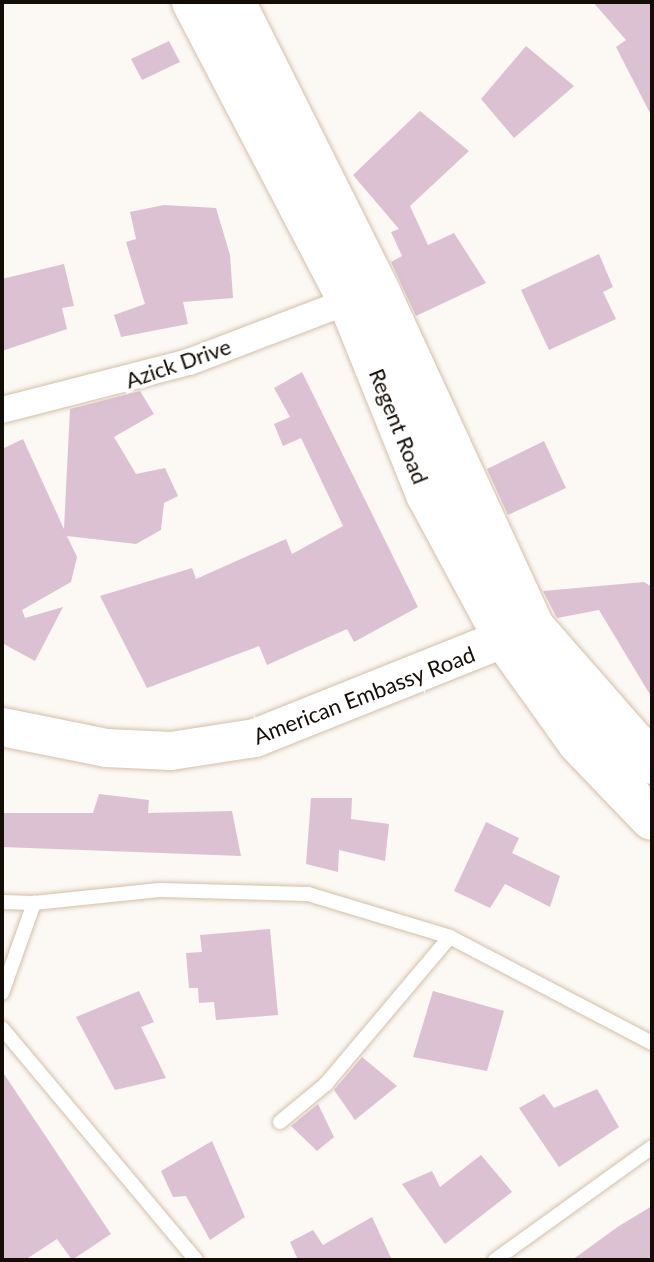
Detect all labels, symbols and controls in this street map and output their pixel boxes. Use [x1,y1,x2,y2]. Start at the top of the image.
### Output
street label: Azick Drive [122,333,234,393]
street label: Regent Road [364,364,434,488]
street label: American Embassy Road [249,640,479,750]

